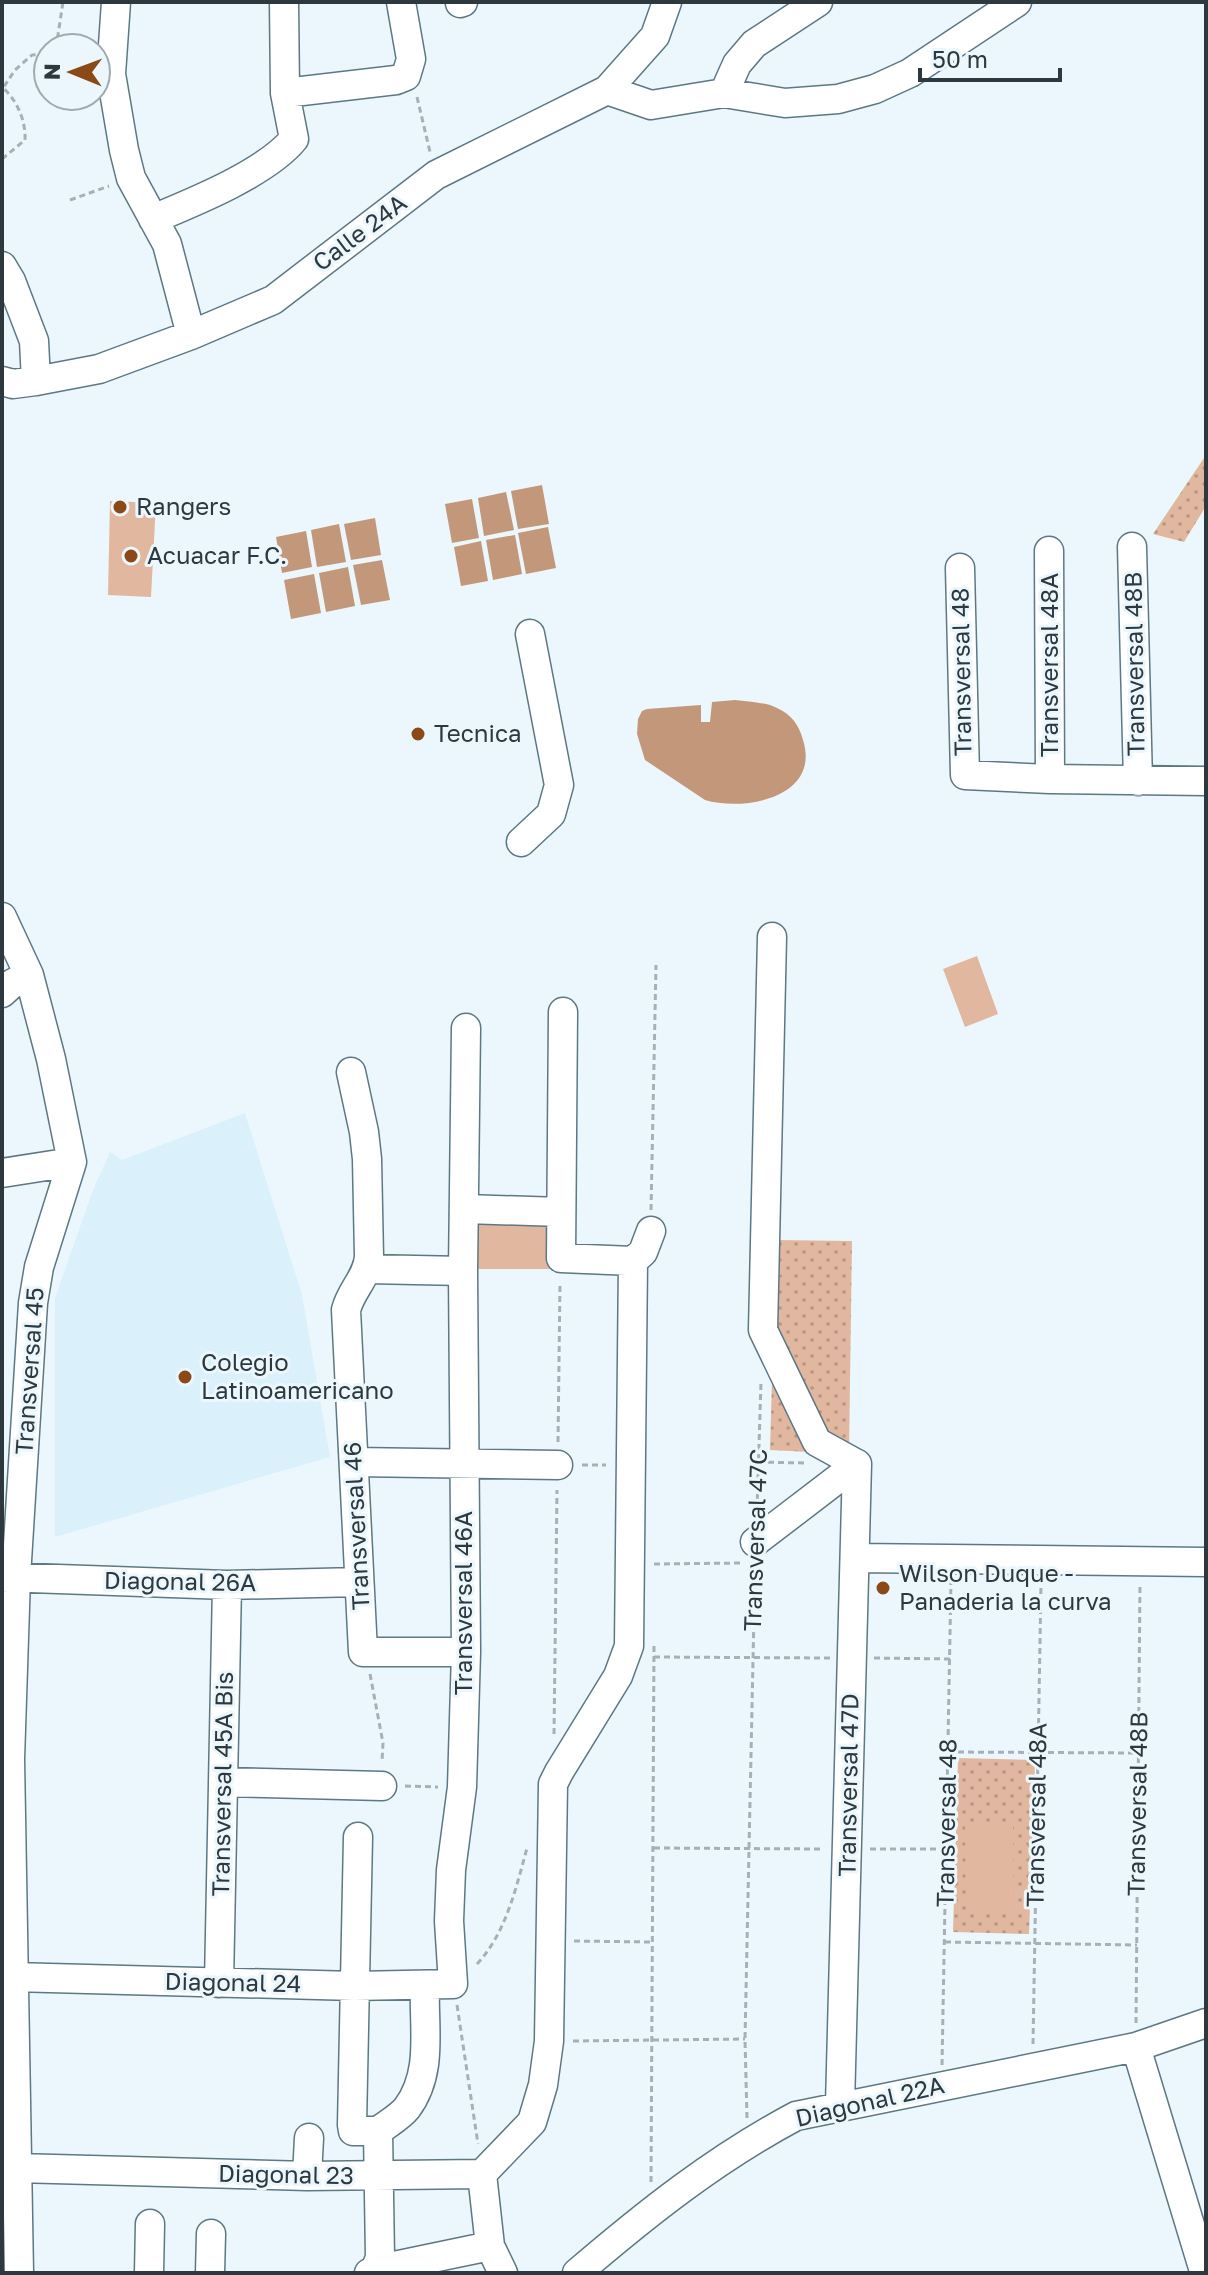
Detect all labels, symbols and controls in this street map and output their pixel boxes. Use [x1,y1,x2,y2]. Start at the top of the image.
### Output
north arrow [32,32,112,112]
scale bar [920,32,1060,82]
text: 50 m [932,44,988,73]
text: N [38,63,65,80]
street label: Calle 24A [307,187,412,276]
place label: Rangers [136,491,231,520]
marker: Rangers [111,498,129,516]
place label: Acuacar F.C. [147,540,287,569]
marker: Acuacar F.C. [122,547,140,565]
street label: Transversal 48B [1117,572,1150,756]
street label: Transversal 48A [1034,573,1063,757]
street label: Transversal 48 [945,588,976,756]
place label: Tecnica [434,718,522,747]
marker: Tecnica [409,725,427,743]
street label: Transversal 45 [8,1286,49,1456]
place label: Colegio Latinoamericano [201,1347,394,1404]
marker: Colegio Latinoamericano [176,1368,194,1386]
street label: Transversal 46 [337,1441,374,1611]
street label: Transversal 47C [737,1448,772,1632]
street label: Transversal 46A [448,1511,477,1695]
place label: Wilson Duque - Panaderia la curva [899,1558,1112,1615]
street label: Diagonal 26A [104,1565,257,1596]
marker: Wilson Duque - Panaderia la curva [874,1579,892,1597]
street label: Transversal 45A Bis [205,1671,238,1897]
street label: Transversal 47D [831,1693,864,1877]
street label: Transversal 48B [1120,1712,1153,1896]
street label: Transversal 48A [1019,1723,1052,1907]
street label: Transversal 48 [930,1739,961,1907]
street label: Diagonal 24 [165,1966,302,1997]
street label: Diagonal 22A [792,2069,947,2132]
street label: Diagonal 23 [218,2158,354,2189]

